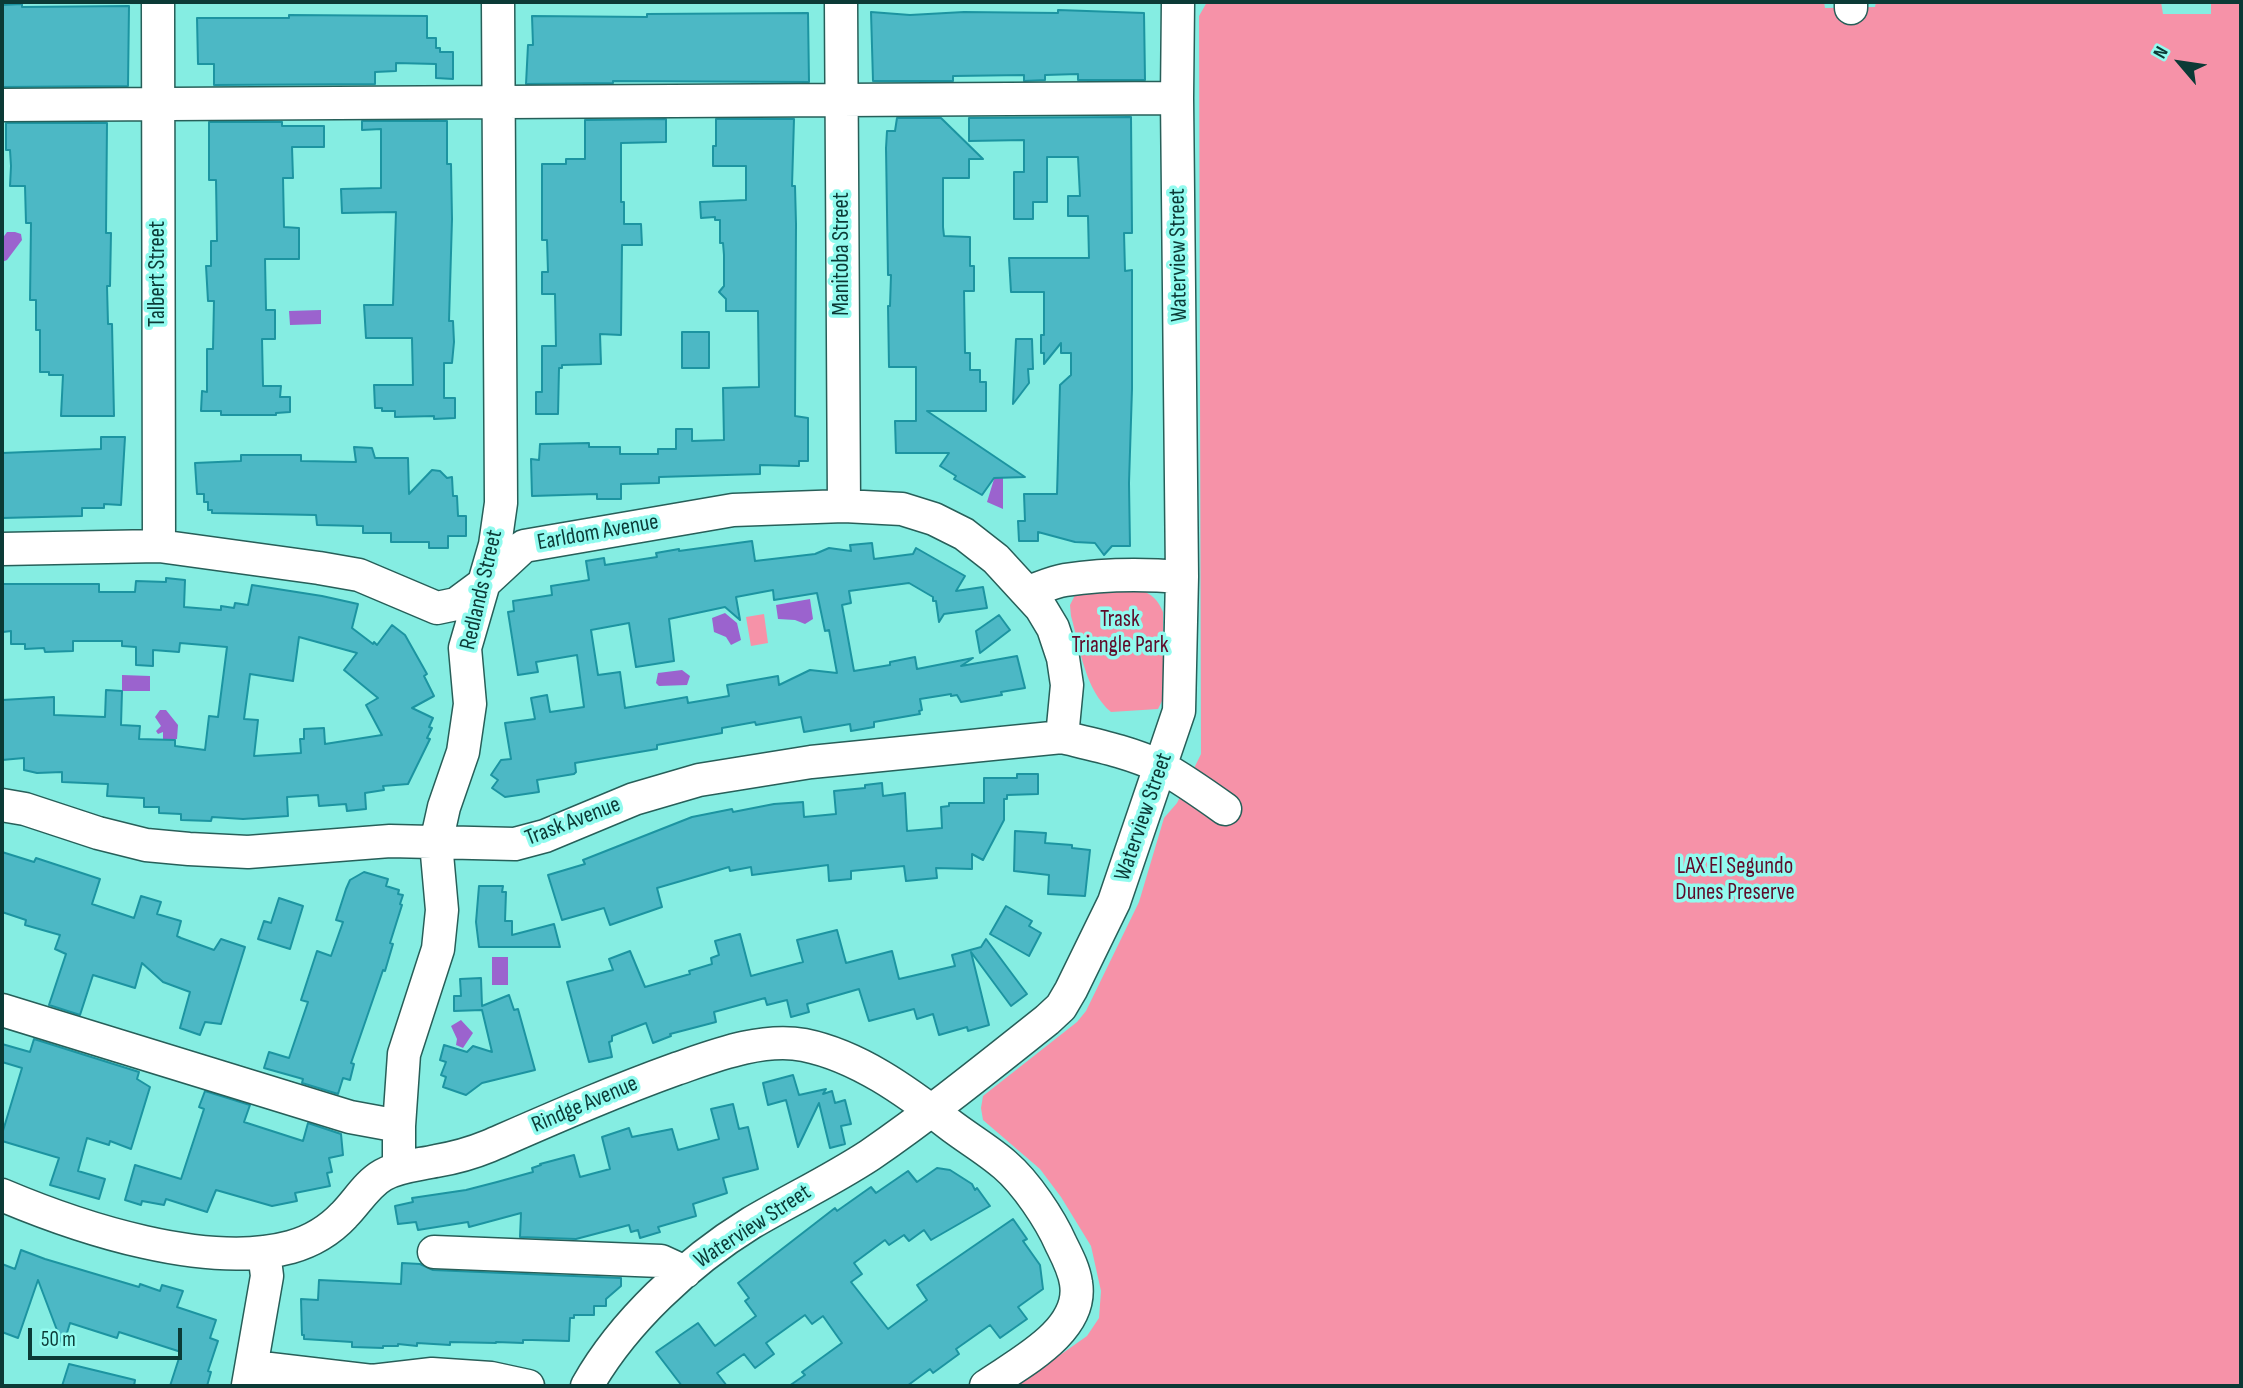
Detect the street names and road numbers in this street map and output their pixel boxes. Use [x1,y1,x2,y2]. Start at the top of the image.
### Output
street label: Waterview Street [1164,188,1194,322]
street label: Manitoba Street [828,192,856,316]
street label: Talbert Street [144,221,172,327]
street label: Earldom Avenue [535,509,661,557]
street label: Redlands Street [455,527,509,653]
street label: Waterview Street [1109,749,1179,885]
street label: Trask Avenue [522,791,624,853]
street label: Rindge Avenue [528,1070,642,1140]
street label: Waterview Street [689,1179,817,1275]

